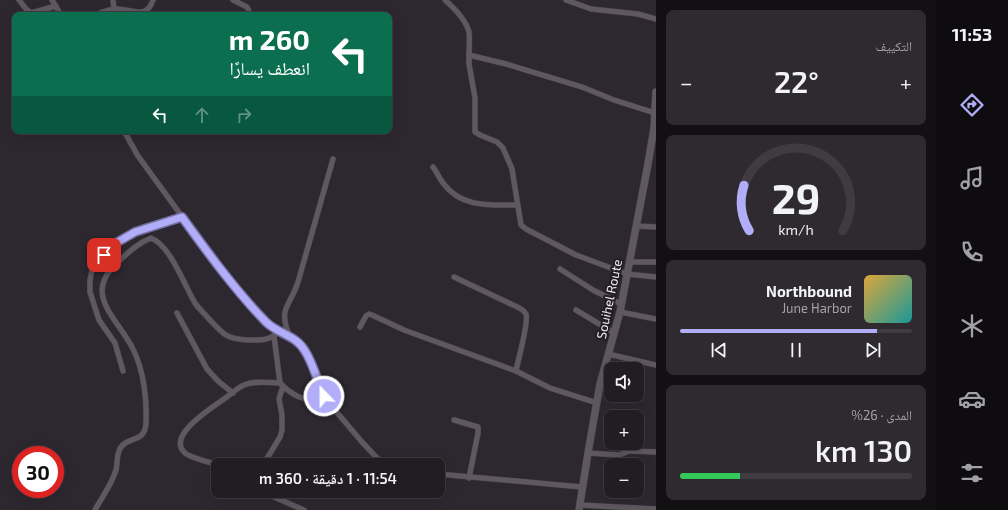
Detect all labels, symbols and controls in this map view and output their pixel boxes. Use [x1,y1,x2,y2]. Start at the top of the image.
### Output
text: 260 m [229,22,310,56]
text: 11:53 [952,23,992,45]
icon: left [324,28,376,80]
text: التكييف [876,38,912,54]
text: انعطف يسارًا [229,57,310,79]
text: 22° [774,63,819,99]
text: − [680,69,693,95]
text: + [900,69,912,95]
icon: directions [958,91,986,119]
icon: left [149,104,171,126]
icon: ahead [191,104,213,126]
icon: right [233,104,255,126]
icon: music [958,164,986,192]
text: 29 [772,171,820,221]
text: km/h [778,220,814,237]
pin [87,238,121,272]
icon: phone [958,238,986,266]
icon: arrive [93,244,115,266]
street label: Souihel Route [593,258,625,340]
text: Northbound [766,282,852,300]
text: June Harbor [782,300,852,316]
icon: climate [958,312,986,340]
icon: previous [708,339,730,361]
icon: pause [785,339,807,361]
icon: next [862,339,884,361]
map controls [604,362,644,498]
button: sound [604,362,644,402]
position arrow [303,375,345,417]
icon: car [958,385,986,413]
text: المدى · 26% [851,407,912,423]
button: + [604,410,644,450]
text: 130 km [815,432,912,468]
speed limit sign: 30 [12,446,64,498]
button: − [604,458,644,498]
icon: filters [958,459,986,487]
text: 11:54 · 1 دقيقة · 360 m [259,469,397,487]

